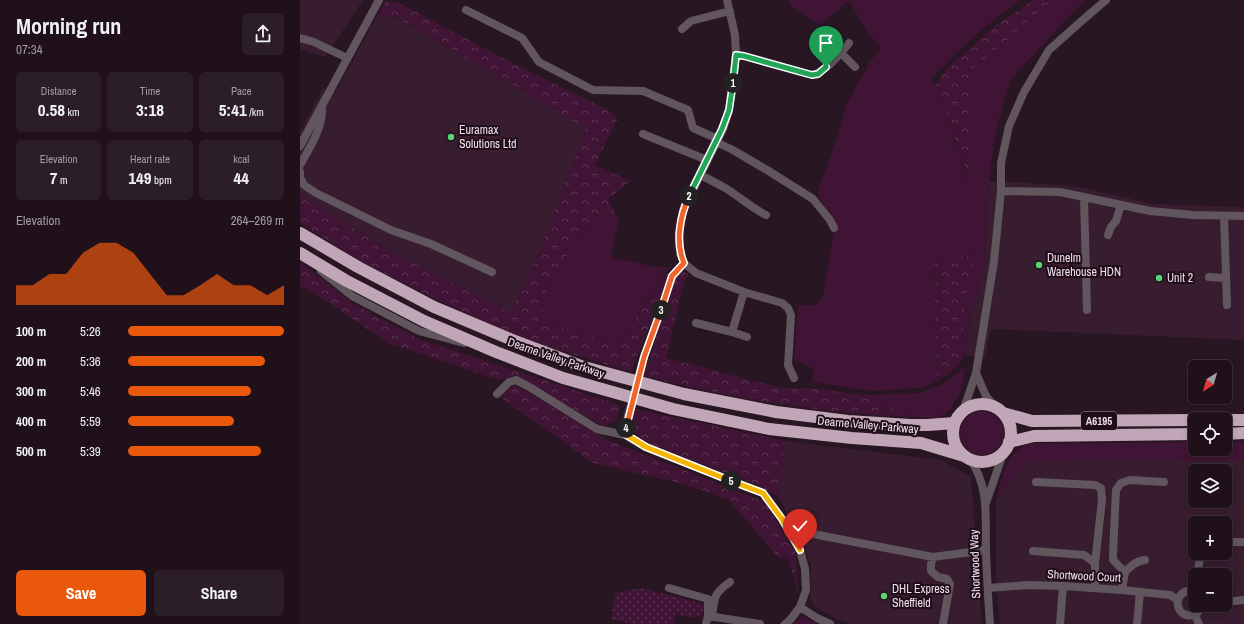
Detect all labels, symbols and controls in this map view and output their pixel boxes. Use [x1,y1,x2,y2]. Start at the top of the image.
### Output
text: Morning run [16,11,121,41]
button: share [242,13,284,55]
pin [809,26,843,67]
icon: arrive [815,32,837,54]
text: 07:34 [16,41,43,58]
pin: 1 [723,73,743,93]
text: 1 [730,76,736,90]
text: Distance [41,84,76,98]
text: Time [140,84,160,98]
text: Pace [231,84,252,98]
text: 0.58 [38,98,65,121]
text: 3:18 [136,98,164,121]
text: 5:41 [219,98,247,121]
text: km [65,105,80,119]
text: /km [247,105,264,119]
place label: Euramax Solutions Ltd [459,122,516,152]
marker: Euramax Solutions Ltd [446,132,456,142]
text: Elevation [40,152,77,166]
text: Heart rate [130,152,170,166]
text: kcal [233,152,249,166]
text: 7 [50,166,58,189]
text: 149 [128,166,152,189]
text: 44 [234,166,249,189]
text: m [58,173,68,187]
text: bpm [152,173,172,187]
pin: 2 [679,186,699,206]
text: 2 [686,189,692,203]
text: Elevation [16,212,60,229]
text: 264–269 m [231,212,284,229]
place label: Dunelm Warehouse HDN [1047,250,1121,280]
marker: Dunelm Warehouse HDN [1034,260,1044,270]
place label: Unit 2 [1167,270,1193,286]
marker: Unit 2 [1154,273,1164,283]
pin: 3 [651,300,671,320]
text: 3 [658,303,664,317]
text: 100 m [16,323,46,340]
text: 5:26 [80,323,101,340]
street label: Dearne Valley Parkway [505,334,607,382]
text: 200 m [16,353,46,370]
text: 5:36 [80,353,101,370]
north arrow [1188,360,1232,404]
map controls [1188,360,1232,612]
text: 300 m [16,383,46,400]
text: 5:46 [80,383,101,400]
road number: A6195 [1081,412,1117,430]
button: locate [1188,412,1232,456]
text: 400 m [16,413,46,430]
text: 5:59 [80,413,101,430]
street label: Dearne Valley Parkway [817,413,919,437]
pin: 4 [616,418,636,438]
text: 4 [623,421,629,435]
text: 500 m [16,443,46,460]
text: 5:39 [80,443,101,460]
button: layers [1188,464,1232,508]
pin: 5 [721,471,741,491]
text: 5 [728,474,734,488]
pin [783,509,817,550]
icon: check [789,515,811,537]
button: + [1188,516,1232,560]
street label: Shortwood Way [966,529,984,599]
street label: Shortwood Court [1047,566,1122,586]
button: − [1188,568,1232,612]
button: Save [16,570,146,616]
button: Share [154,570,284,616]
place label: DHL Express Sheffield [892,581,950,611]
marker: DHL Express Sheffield [879,591,889,601]

